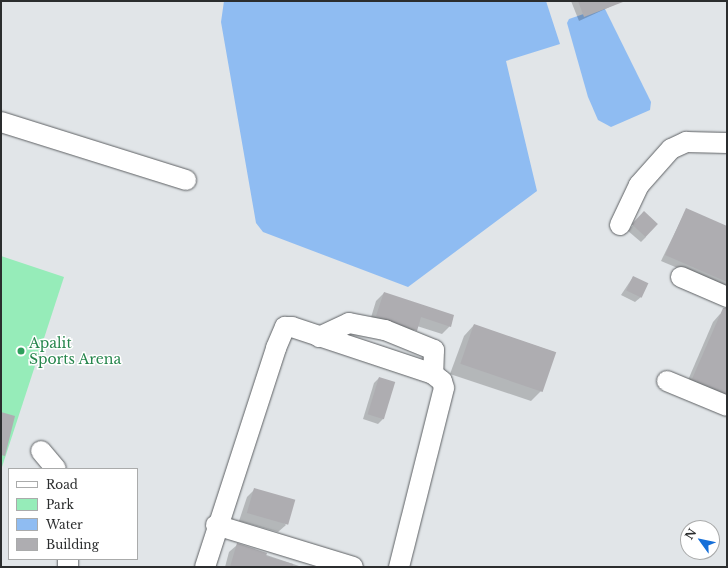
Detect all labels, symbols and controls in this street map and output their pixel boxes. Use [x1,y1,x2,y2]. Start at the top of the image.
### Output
place label: Apalit Sports Arena [29,335,122,368]
marker: Apalit Sports Arena [16,346,26,356]
legend [8,468,138,560]
text: Road [46,477,78,492]
text: Park [46,497,74,512]
text: Water [46,517,83,532]
north arrow [680,520,720,560]
text: N [682,526,699,542]
text: Building [46,537,99,552]

